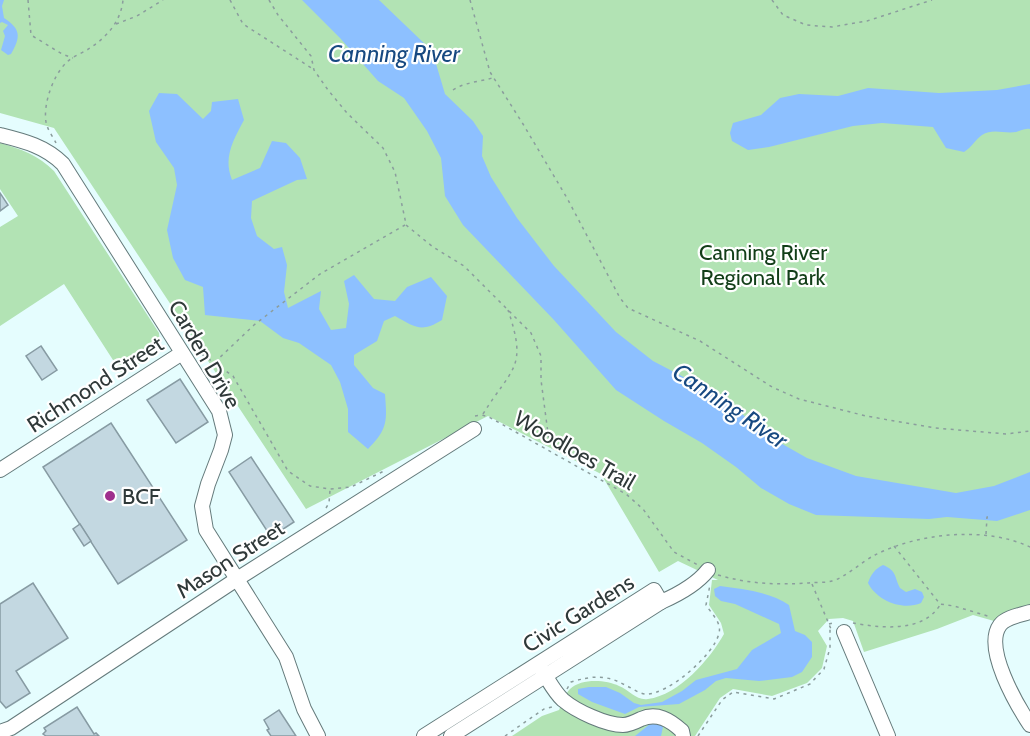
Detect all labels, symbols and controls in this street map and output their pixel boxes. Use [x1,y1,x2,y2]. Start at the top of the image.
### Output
water label: Canning River [328,39,462,68]
park label: Canning River Regional Park [699,239,827,291]
street label: Carden Drive [163,295,246,413]
street label: Richmond Street [22,330,169,439]
water label: Canning River [667,357,794,455]
street label: Woodloes Trail [509,405,641,496]
place label: BCF [122,483,161,510]
marker: BCF [103,489,117,503]
street label: Mason Street [171,514,290,604]
street label: Civic Gardens [518,569,639,658]

